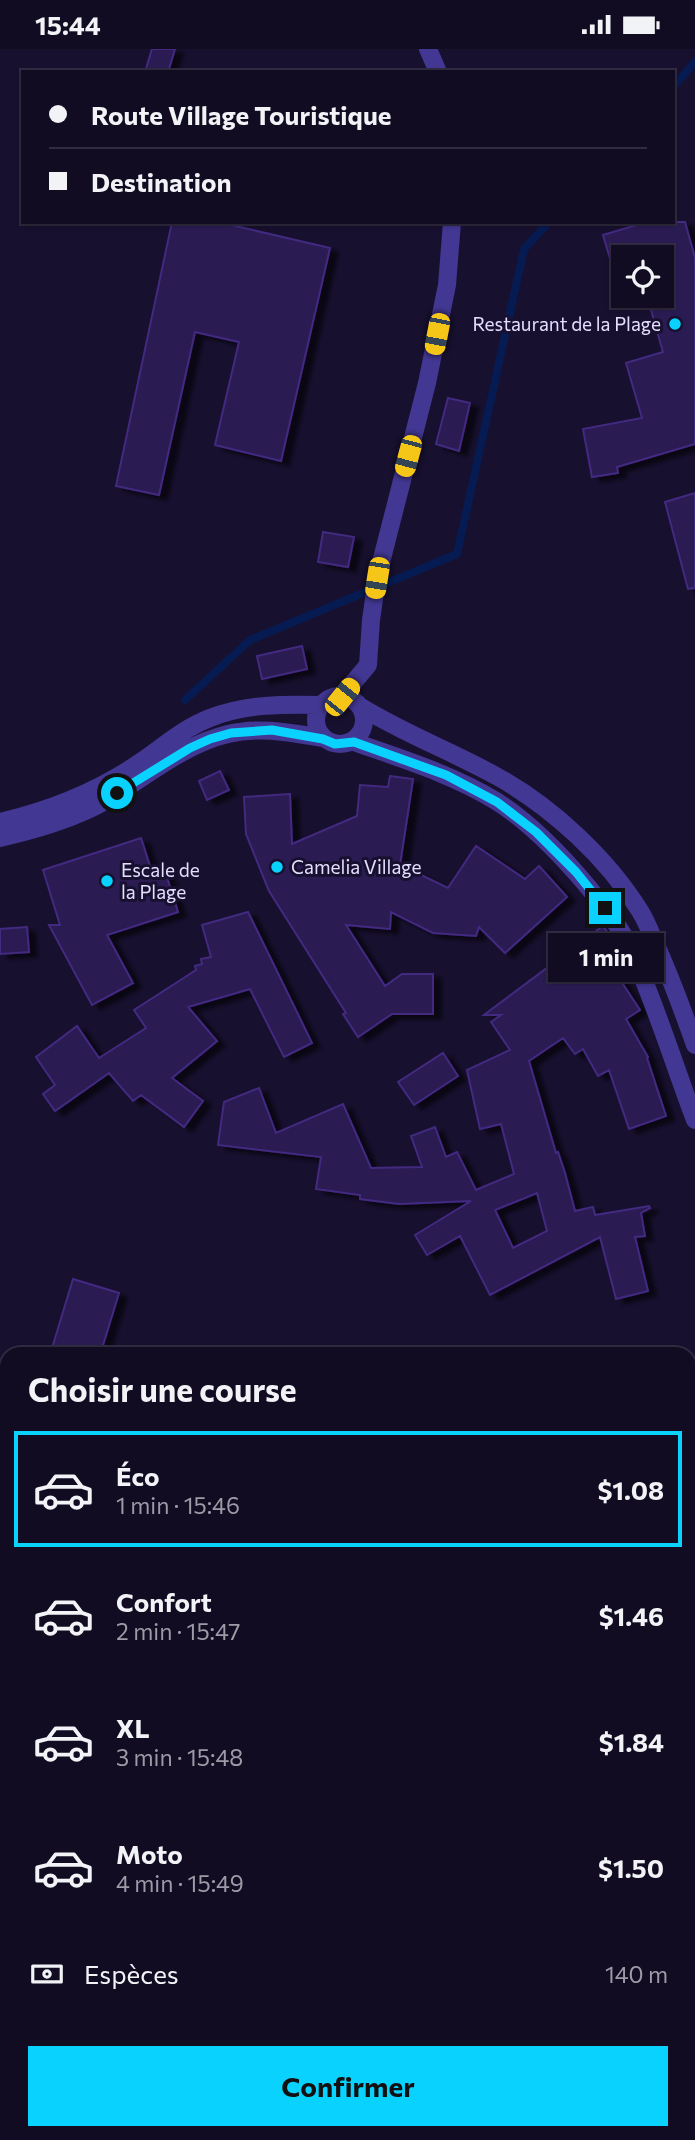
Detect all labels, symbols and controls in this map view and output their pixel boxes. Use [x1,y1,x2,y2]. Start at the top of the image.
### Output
text: 15:44 [35,9,101,40]
text: Route Village Touristique [91,99,391,130]
text: Destination [91,166,232,197]
map controls [611,245,674,308]
button: locate [611,245,674,308]
car [423,311,452,357]
place label: Restaurant de la Plage [472,312,661,335]
marker: Restaurant de la Plage [667,316,683,332]
car [393,433,424,479]
car [364,556,391,600]
car [321,674,364,720]
route start [101,777,133,809]
place label: Camelia Village [291,855,421,878]
place label: Escale de la Plage [121,858,200,903]
marker: Camelia Village [269,859,285,875]
marker: Escale de la Plage [99,873,115,889]
route end [589,892,621,924]
callout: 1 min [547,933,663,981]
text: 1 min [579,943,633,971]
text: Choisir une course [28,1369,297,1409]
icon: car [32,1458,95,1521]
text: Éco [116,1460,160,1491]
text: $1.08 [597,1474,664,1505]
text: 1 min · 15:46 [116,1491,240,1519]
icon: car [32,1584,95,1647]
text: Confort [116,1586,212,1617]
text: $1.46 [599,1600,664,1631]
text: 2 min · 15:47 [116,1617,241,1645]
icon: car [32,1710,95,1773]
text: XL [116,1712,150,1743]
text: $1.84 [599,1726,664,1757]
text: 3 min · 15:48 [116,1743,243,1771]
icon: car [32,1836,95,1899]
text: Moto [116,1838,183,1869]
text: $1.50 [598,1852,664,1883]
text: 4 min · 15:49 [116,1869,244,1897]
icon: cash [28,1955,66,1993]
text: Espèces [84,1958,179,1989]
text: 140 m [605,1960,668,1988]
button: Confirmer [28,2046,668,2126]

